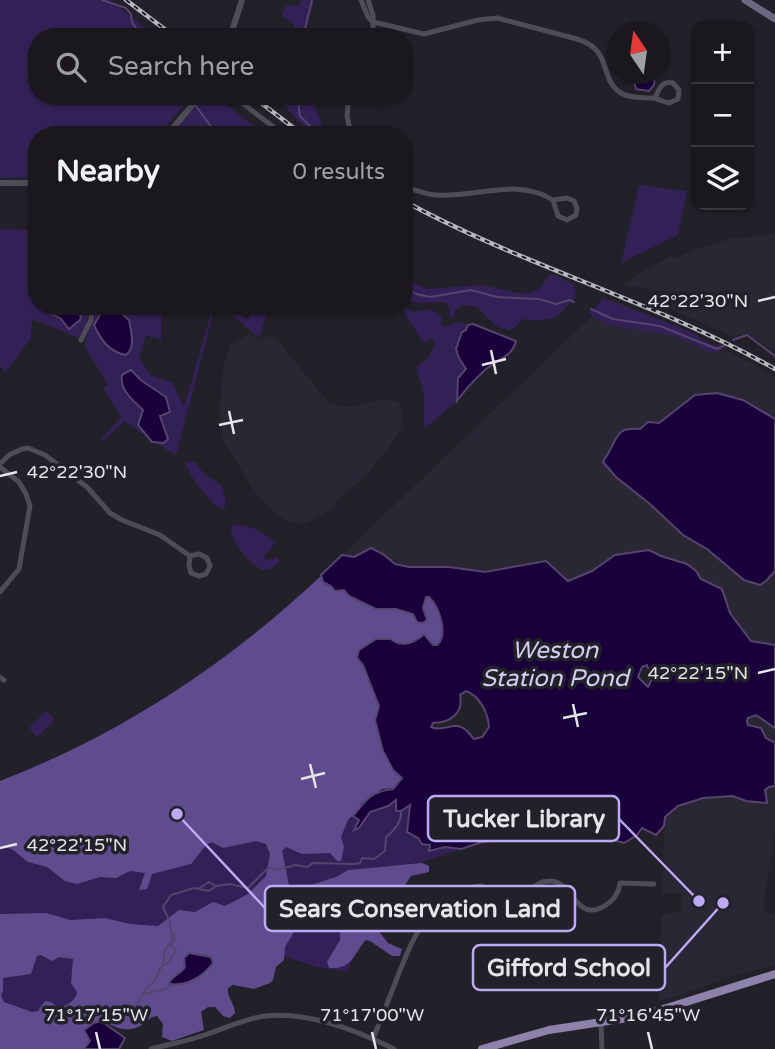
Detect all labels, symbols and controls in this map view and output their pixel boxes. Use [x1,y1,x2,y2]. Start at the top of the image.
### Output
north arrow [607,21,670,84]
map controls [691,21,754,210]
button: + [691,21,754,84]
search box [28,28,413,105]
icon: search [52,48,90,86]
text: Search here [108,51,254,82]
button: − [691,84,754,147]
button: layers [691,147,754,210]
text: Nearby [56,153,160,190]
text: 0 results [292,158,385,186]
text: 42°22'30"N [648,290,748,312]
text: 42°22'30"N [27,461,127,483]
water label: Weston Station Pond [481,636,632,693]
text: 42°22'15"N [648,662,748,684]
callout: Tucker Library [428,796,619,841]
text: Tucker Library [442,805,605,834]
text: 42°22'15"N [27,834,127,856]
callout: Sears Conservation Land [265,886,575,931]
text: Sears Conservation Land [279,895,561,924]
callout: Gifford School [473,945,665,990]
text: Gifford School [487,954,651,983]
text: 71°17'15"W [44,1004,148,1026]
text: 71°17'00"W [320,1004,424,1026]
text: 71°16'45"W [596,1004,700,1026]

